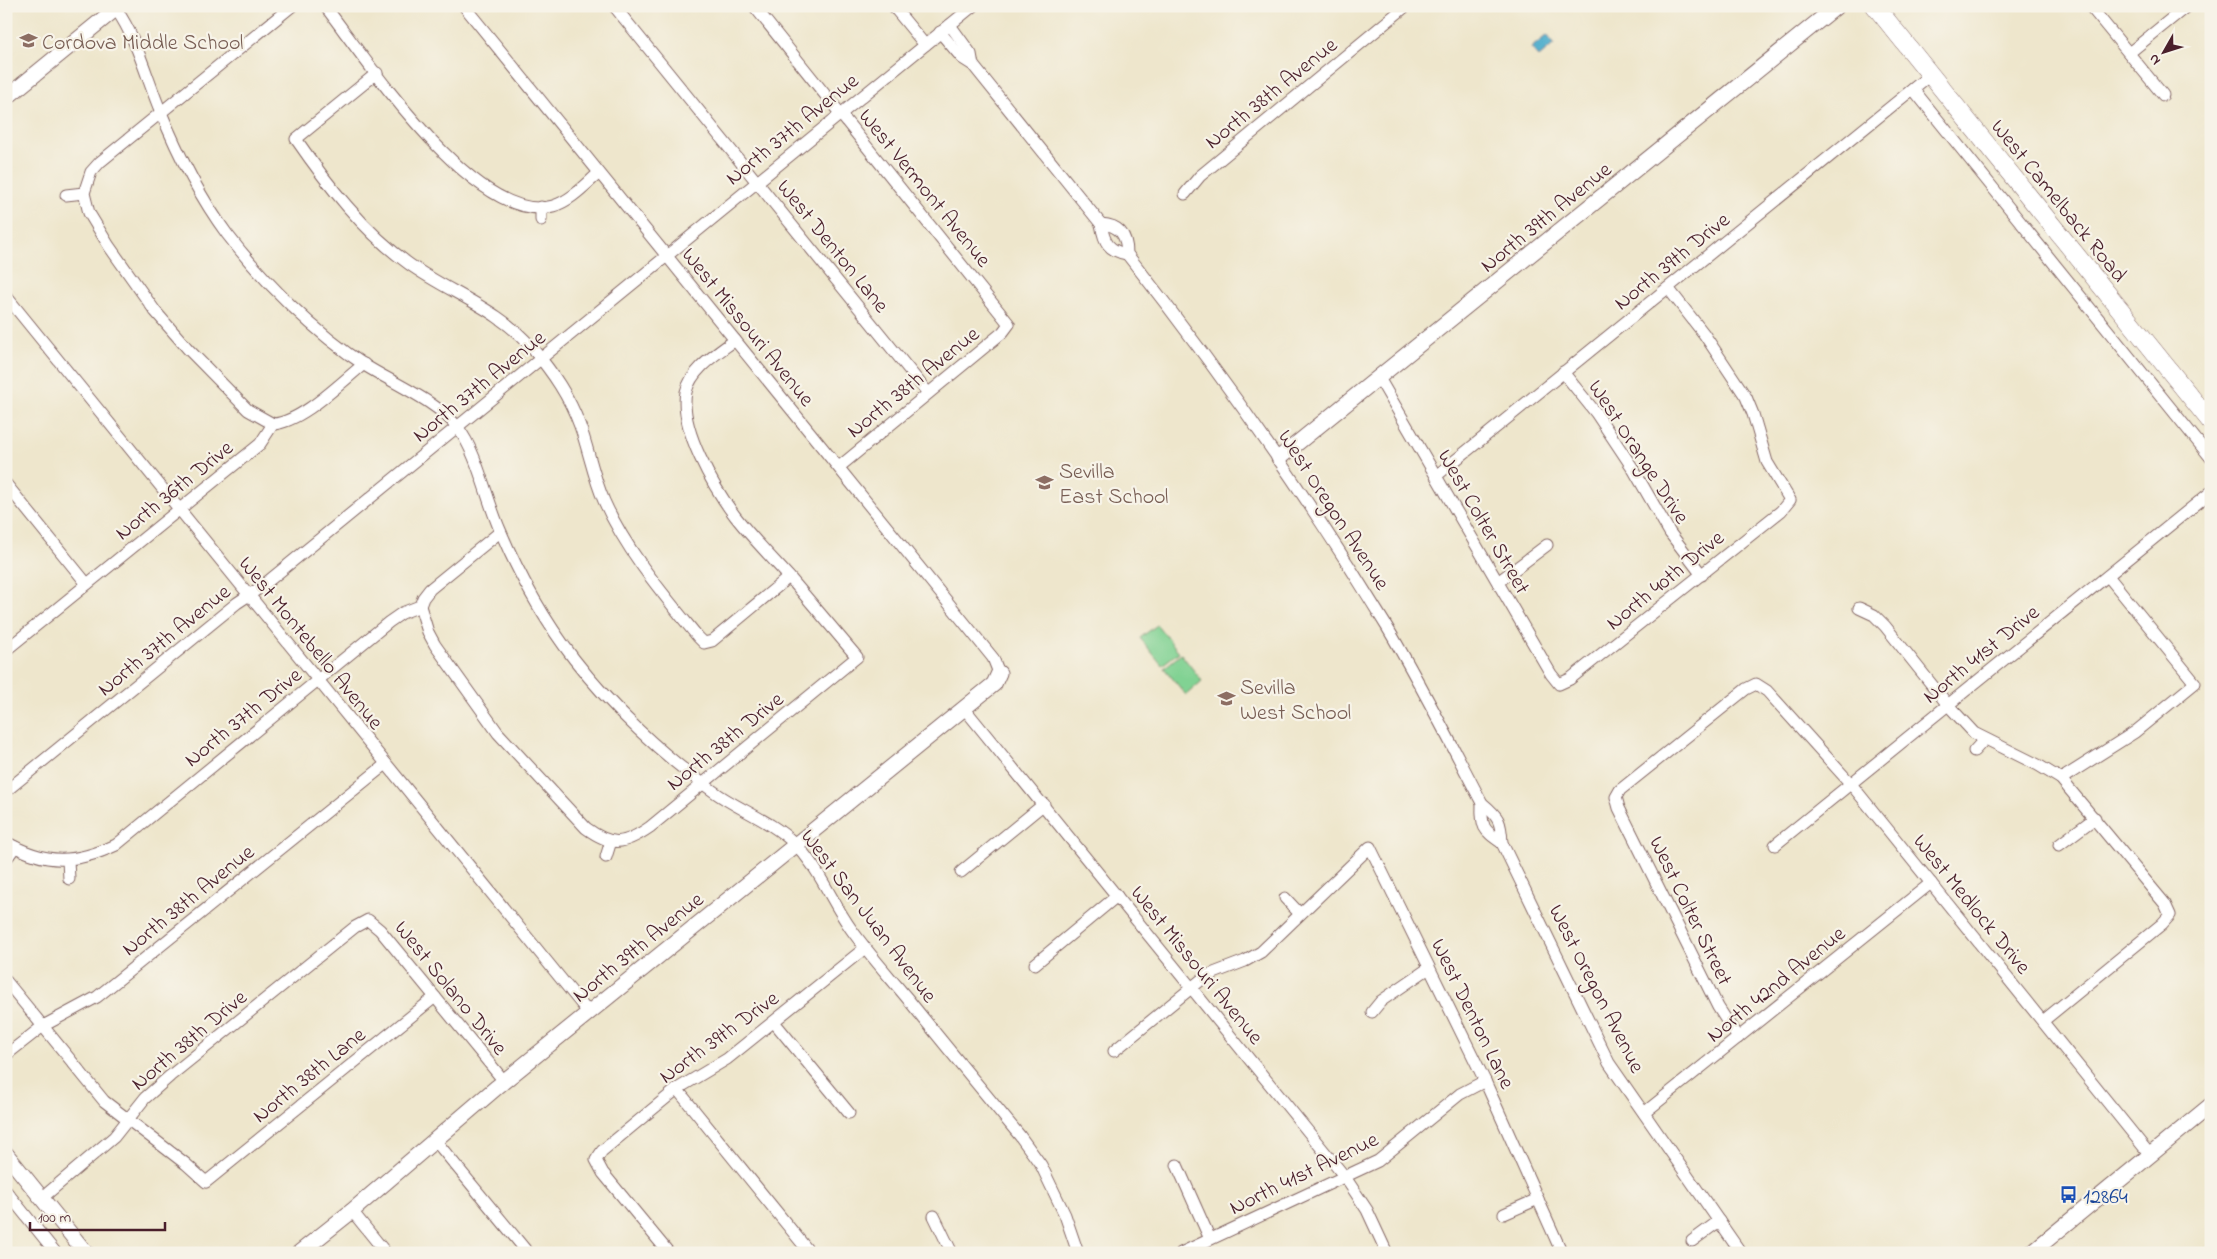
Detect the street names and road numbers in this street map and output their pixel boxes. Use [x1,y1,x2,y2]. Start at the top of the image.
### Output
street label: North 38th Avenue [1199,31,1345,158]
street label: North 37th Avenue [719,66,867,194]
street label: West Vermont Avenue [850,103,998,275]
street label: West Camelback Road [1982,113,2134,290]
street label: North 39th Avenue [1474,155,1620,282]
street label: West Denton Lane [768,173,896,321]
street label: North 39th Drive [1608,205,1738,319]
street label: West Missouri Avenue [672,241,821,415]
street label: North 38th Avenue [841,320,987,447]
street label: North 37th Avenue [406,323,554,451]
street label: West Orange Drive [1578,374,1696,532]
street label: West Oregon Avenue [1268,424,1397,598]
street label: North 36th Drive [109,433,241,549]
street label: West Colter Street [1428,444,1537,601]
street label: North 40th Drive [1600,523,1732,639]
street label: West Montebello Avenue [229,550,390,738]
street label: North 37th Avenue [91,577,239,705]
street label: North 41st Drive [1916,598,2047,713]
street label: North 37th Drive [178,661,310,776]
street label: North 38th Drive [660,685,792,800]
street label: West San Juan Avenue [791,823,944,1011]
street label: West Medlock Drive [1904,828,2037,982]
street label: West Colter Street [1639,831,1740,992]
street label: North 38th Avenue [116,838,262,965]
street label: West Missouri Avenue [1121,879,1270,1053]
street label: North 39th Avenue [566,885,712,1012]
street label: West Oregon Avenue [1538,899,1652,1080]
street label: West Solano Drive [385,915,514,1063]
street label: North 42nd Avenue [1700,919,1853,1052]
street label: West Denton Lane [1421,934,1522,1095]
street label: North 38th Drive [125,983,255,1100]
street label: North 39th Drive [653,984,786,1093]
street label: North 38th Lane [246,1020,374,1132]
street label: North 41st Avenue [1224,1125,1384,1225]

